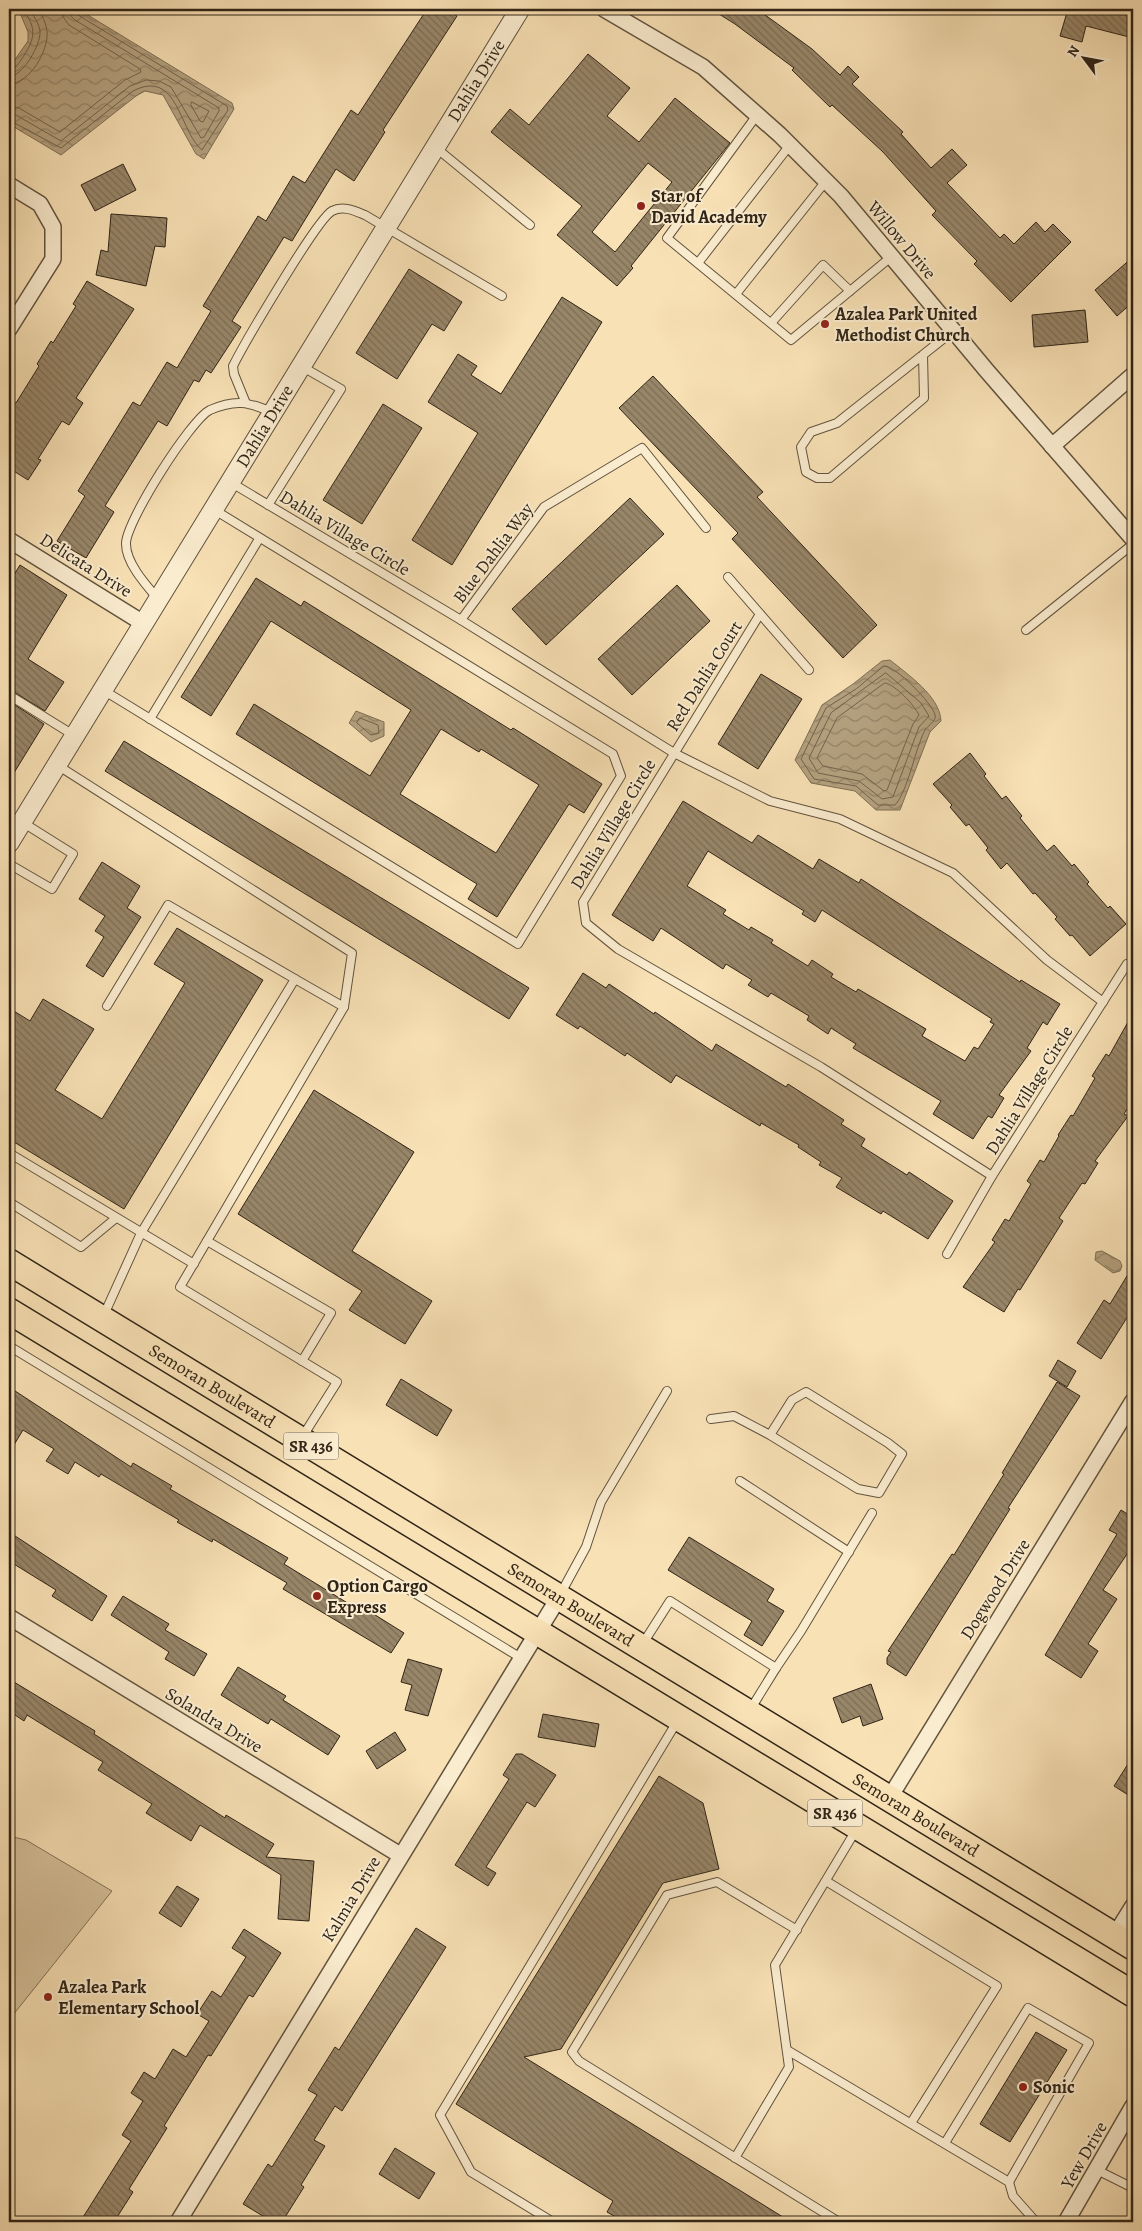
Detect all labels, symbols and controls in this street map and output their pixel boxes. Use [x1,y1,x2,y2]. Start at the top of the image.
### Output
north arrow [1060,32,1110,82]
street label: Dahlia Drive [442,35,510,126]
text: N [1063,42,1084,61]
place label: Star of David Academy [651,184,767,229]
street label: Willow Drive [862,195,942,284]
marker: Star of David Academy [635,200,647,212]
place label: Azalea Park United Methodist Church [834,302,978,347]
marker: Azalea Park United Methodist Church [819,318,831,330]
street label: Dahlia Drive [230,380,299,472]
street label: Dahlia Village Circle [275,485,415,581]
street label: Blue Dahlia Way [447,497,539,608]
street label: Delicata Drive [35,527,137,603]
street label: Red Dahlia Court [660,616,748,736]
street label: Dahlia Village Circle [565,754,661,894]
street label: Dahlia Village Circle [980,1021,1078,1159]
street label: Semoran Boulevard [144,1338,280,1434]
road number: SR 436 [284,1432,338,1460]
street label: Dogwood Drive [954,1534,1036,1644]
street label: Semoran Boulevard [503,1557,639,1652]
place label: Option Cargo Express [327,1574,428,1619]
marker: Option Cargo Express [311,1590,323,1602]
street label: Solandra Drive [161,1682,267,1758]
street label: Semoran Boulevard [848,1767,984,1863]
road number: SR 436 [808,1800,862,1826]
street label: Kalmia Drive [316,1852,386,1946]
place label: Azalea Park Elementary School [57,1975,200,2020]
marker: Azalea Park Elementary School [42,1991,54,2003]
place label: Sonic [1033,2075,1075,2099]
marker: Sonic [1017,2081,1029,2093]
street label: Yew Drive [1055,2117,1113,2194]

